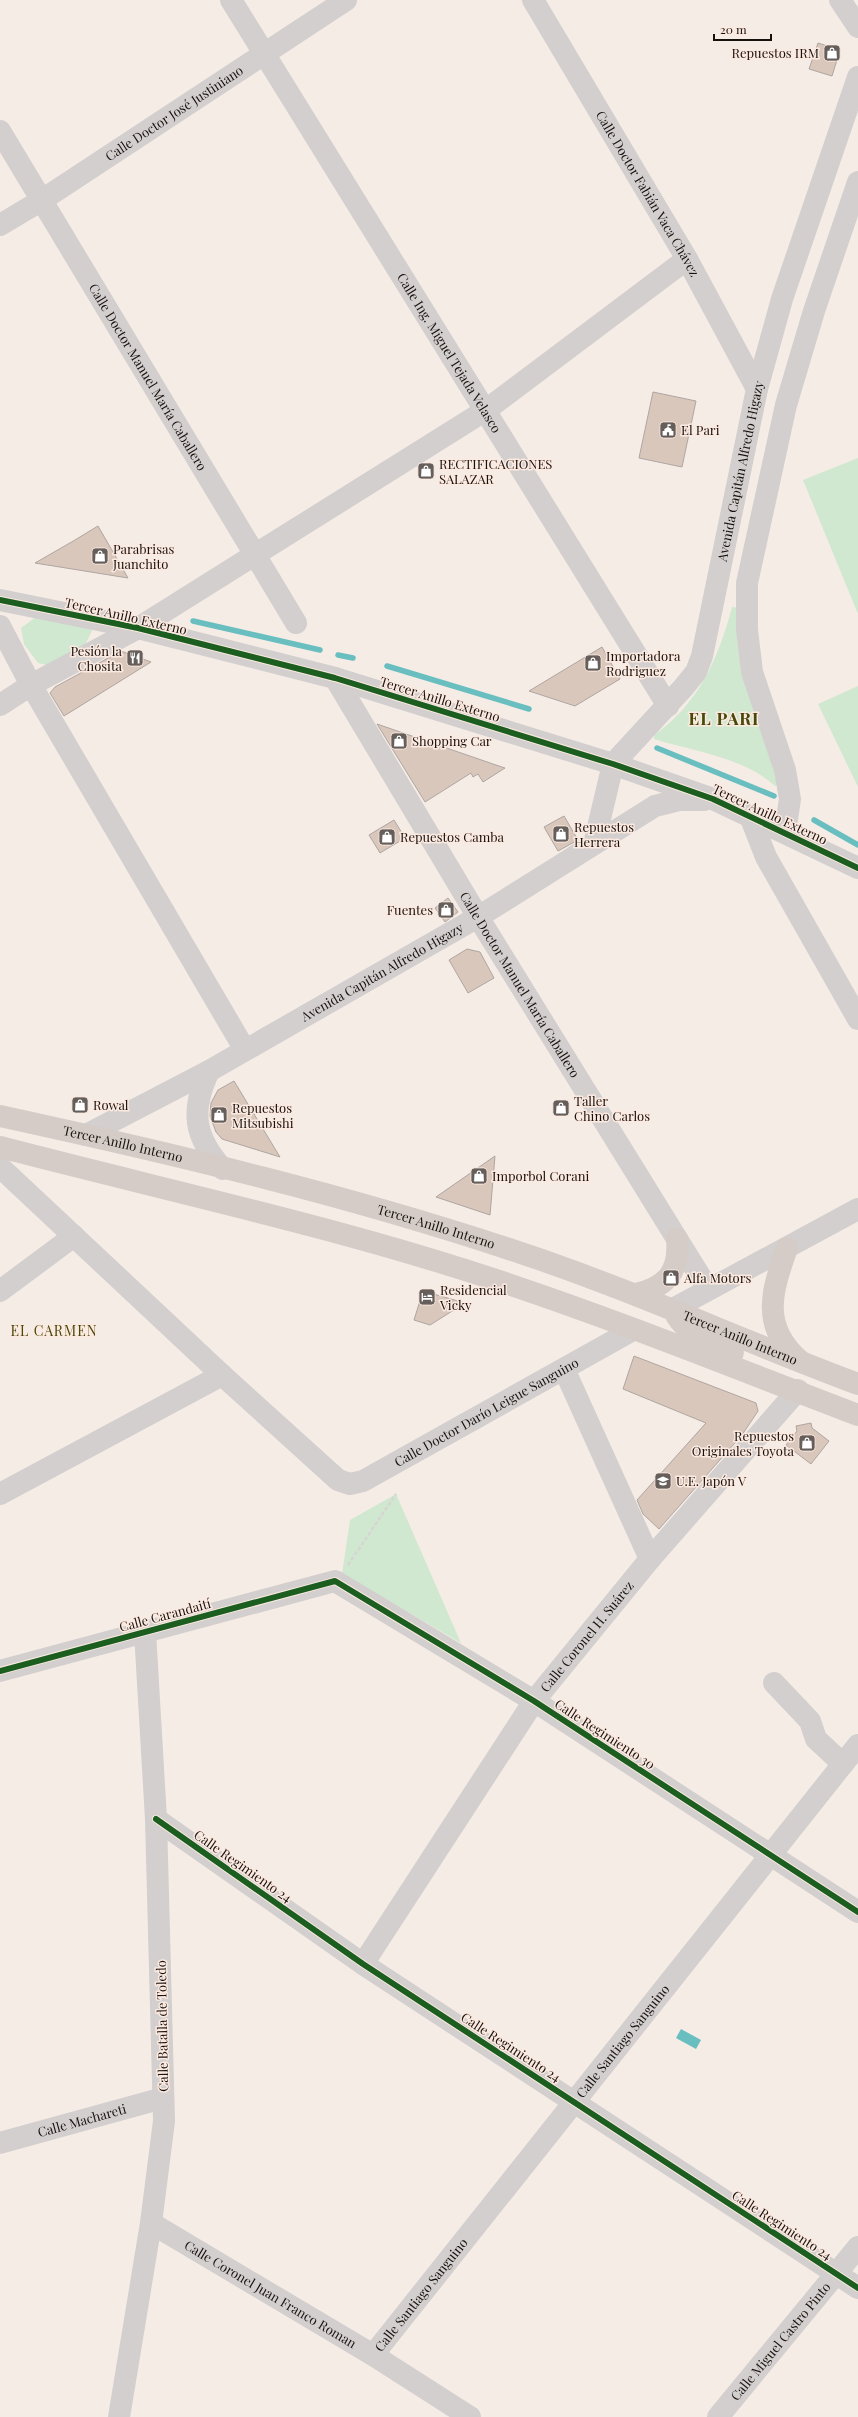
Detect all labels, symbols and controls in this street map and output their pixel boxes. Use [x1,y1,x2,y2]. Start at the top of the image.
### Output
scale bar [714,16,771,42]
text: 20 m [720,21,747,37]
shop icon: Repuestos IRM [822,43,842,63]
place label: Repuestos IRM [732,44,819,61]
street label: Calle Doctor José Justiniano [102,61,246,164]
street label: Calle Doctor Fabián Vaca Chávez [593,107,704,279]
street label: Calle Ing. Miguel Tejada Velasco [394,269,506,436]
street label: Calle Doctor Manuel María Caballero [86,280,211,473]
street label: Avenida Capitán Alfredo Higazy [712,378,767,564]
public building icon: El Pari [658,420,678,440]
place label: El Pari [681,421,720,438]
place label: RECTIFICACIONES SALAZAR [439,455,552,487]
shop icon: RECTIFICACIONES SALAZAR [416,461,436,481]
place label: Parabrisas Juanchito [112,540,174,572]
shop icon: Parabrisas Juanchito [90,546,110,566]
street label: Tercer Anillo Externo [63,593,189,638]
place label: Pesión la Chosita [70,642,123,674]
place label: Importadora Rodriguez [606,647,681,679]
restaurant icon: Pesión la Chosita [125,648,145,668]
shop icon: Importadora Rodriguez [583,653,603,673]
street label: Tercer Anillo Externo [378,672,502,725]
district label: EL PARI [689,707,759,729]
shop icon: Shopping Car [389,731,409,751]
place label: Shopping Car [412,732,492,749]
street label: Tercer Anillo Externo [710,779,830,848]
place label: Repuestos Herrera [574,818,634,850]
shop icon: Repuestos Herrera [551,824,571,844]
shop icon: Repuestos Camba [377,827,397,847]
place label: Repuestos Camba [400,828,505,845]
street label: Calle Doctor Manuel María Caballero [457,888,584,1080]
shop icon: Fuentes [436,900,456,920]
place label: Fuentes [387,901,433,918]
street label: Avenida Capitán Alfredo Higazy [297,918,466,1025]
place label: Taller Chino Carlos [574,1092,650,1124]
shop icon: Rowal [70,1095,90,1115]
place label: Rowal [93,1096,129,1113]
shop icon: Taller Chino Carlos [551,1098,571,1118]
place label: Repuestos Mitsubishi [232,1099,294,1131]
shop icon: Repuestos Mitsubishi [209,1105,229,1125]
street label: Tercer Anillo Interno [61,1121,185,1165]
shop icon: Imporbol Corani [469,1166,489,1186]
place label: Imporbol Corani [492,1167,590,1184]
street label: Tercer Anillo Interno [375,1200,497,1252]
shop icon: Alfa Motors [661,1268,681,1288]
place label: Alfa Motors [683,1269,752,1286]
place label: Residencial Vicky [439,1281,507,1313]
hotel icon: Residencial Vicky [417,1287,437,1307]
street label: Tercer Anillo Interno [681,1306,800,1368]
district label: EL CARMEN [10,1321,98,1340]
street label: Calle Doctor Darío Leigue Sanguino [391,1353,581,1470]
place label: Repuestos Originales Toyota [692,1427,795,1459]
shop icon: Repuestos Originales Toyota [797,1433,817,1453]
school or university icon: U.E. Japón V [653,1471,673,1491]
place label: U.E. Japón V [676,1472,747,1489]
street label: Calle Coronel H. Suárez [536,1577,637,1695]
street label: Calle Carandaití [117,1594,213,1635]
street label: Calle Regimiento 30 [552,1695,659,1773]
street label: Calle Regimiento 24 [191,1825,295,1906]
street label: Calle Batalla de Toledo [152,1960,171,2092]
street label: Calle Santiago Sanguino [572,1981,672,2101]
street label: Calle Regimiento 24 [458,2008,564,2085]
street label: Calle Machareti [36,2100,128,2140]
street label: Calle Regimiento 24 [729,2186,835,2263]
street label: Calle Santiago Sanguino [370,2234,471,2355]
street label: Calle Coronel Juan Franco Roman [182,2236,360,2351]
street label: Calle Miguel Castro Pinto [726,2278,834,2404]

